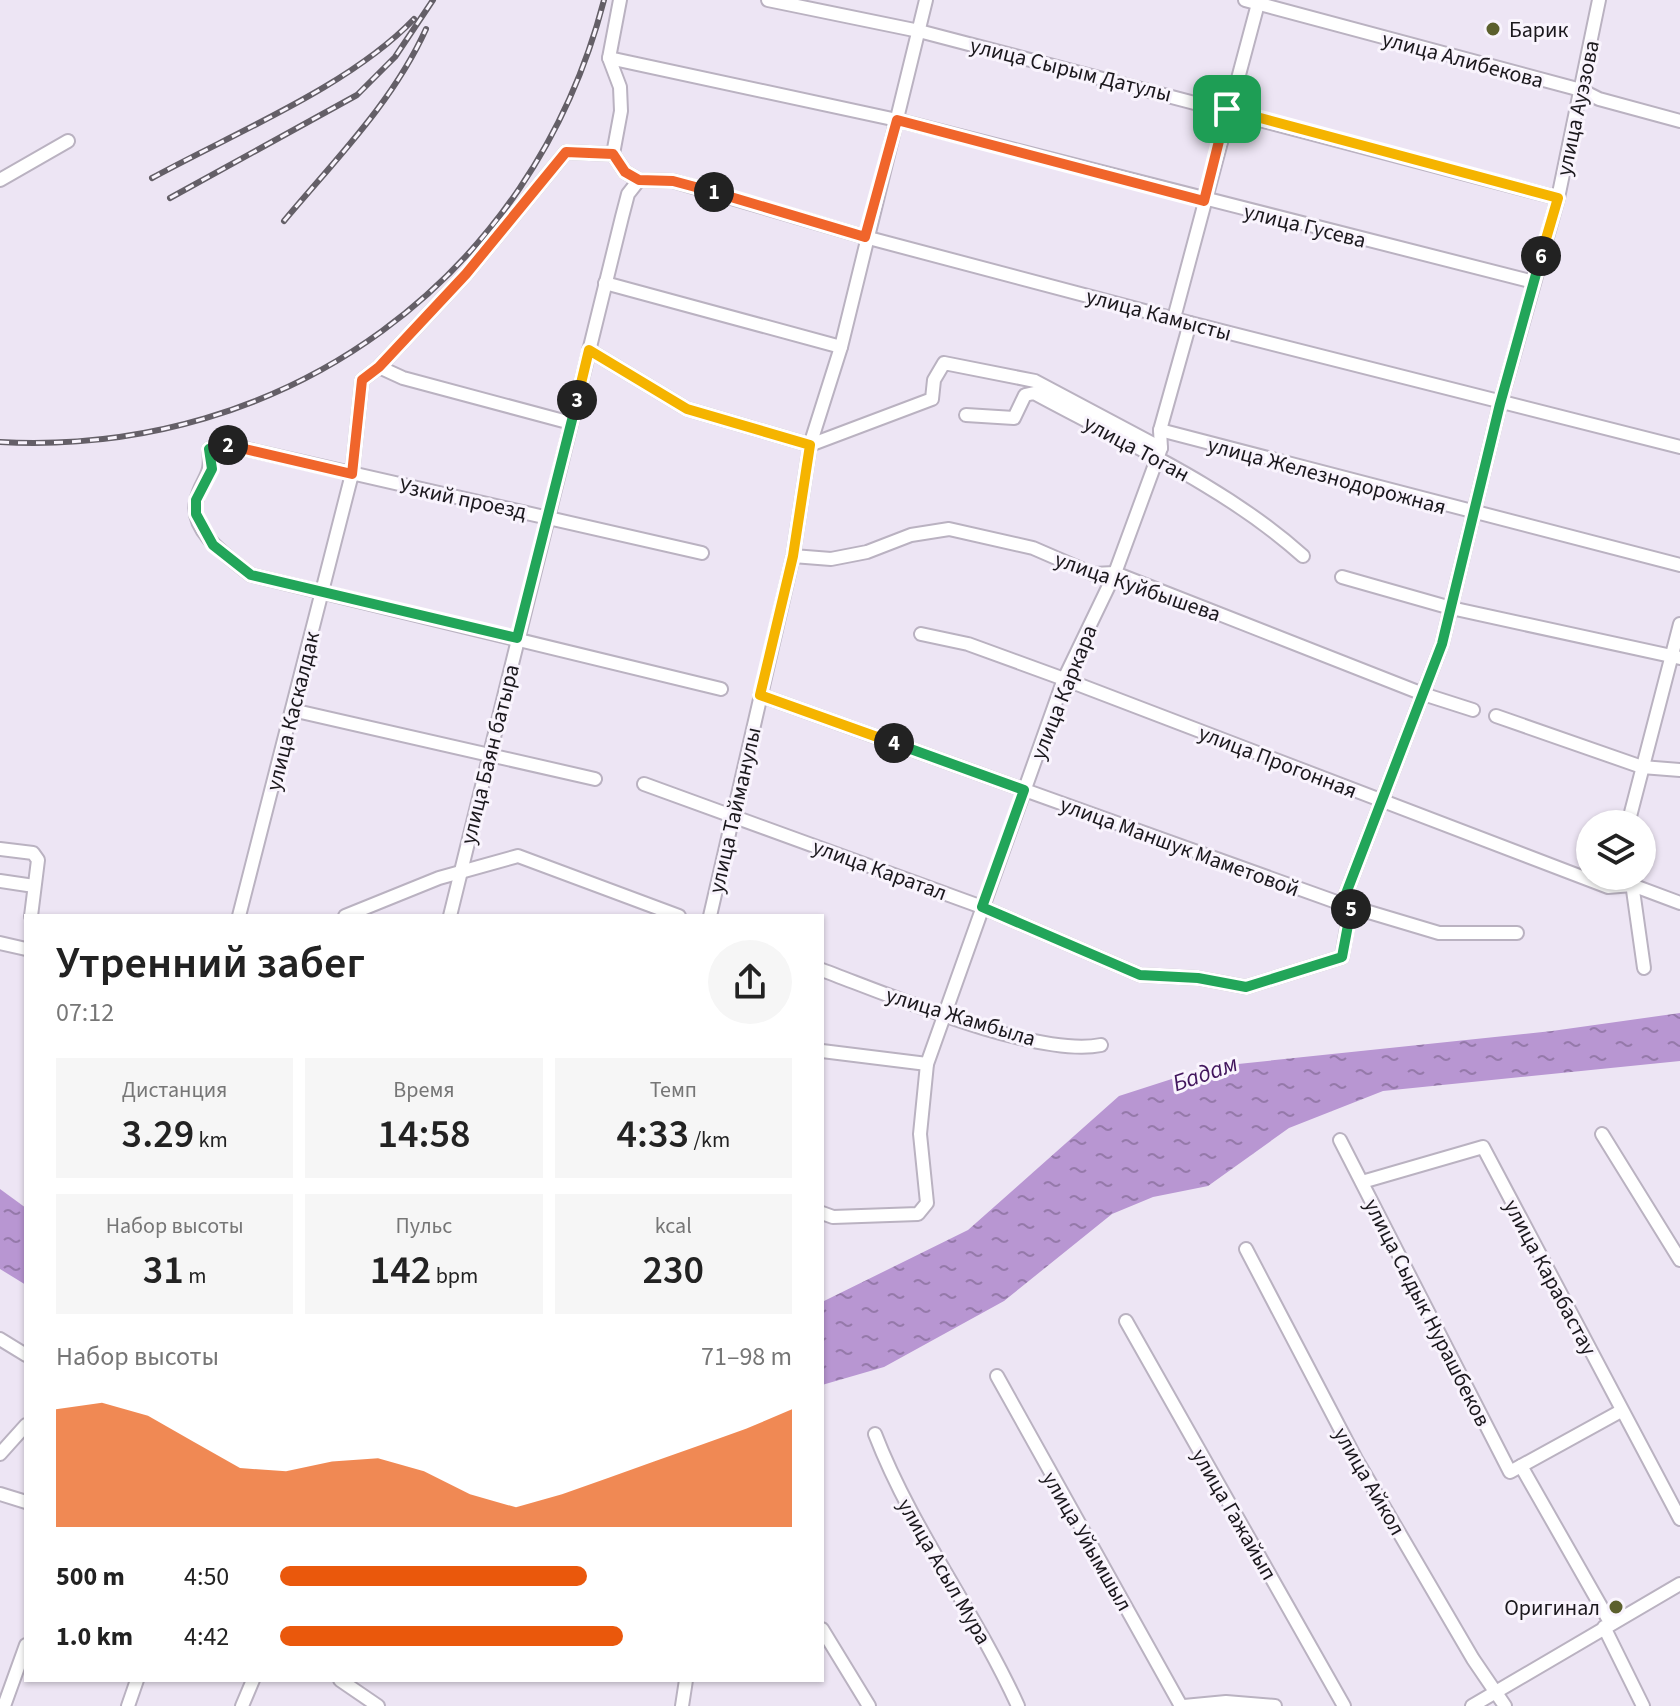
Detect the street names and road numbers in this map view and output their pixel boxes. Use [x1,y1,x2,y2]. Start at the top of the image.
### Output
street label: улица Алибекова [1378,23,1547,97]
street label: улица Сырым Датулы [967,29,1175,110]
street label: улица Ауэзова [1548,37,1608,179]
street label: улица Гусева [1240,195,1369,257]
street label: улица Камысты [1082,280,1235,350]
street label: улица Тоган [1078,408,1195,490]
street label: улица Железнодорожная [1204,429,1450,523]
street label: Узкий проезд [396,470,530,528]
street label: улица Куйбышева [1050,544,1225,630]
street label: улица Каркара [1022,620,1106,765]
street label: улица Каскалдак [258,628,328,794]
street label: улица Баян батыра [452,661,528,848]
street label: улица Прогонная [1194,717,1362,807]
street label: улица Тайманулы [700,724,770,897]
street label: улица Маншук Маметовой [1056,789,1304,905]
street label: улица Каратал [808,831,951,909]
street label: улица Жамбыла [882,979,1039,1055]
street label: улица Сыдык Нурашбеков [1356,1193,1499,1432]
street label: улица Карабастау [1495,1194,1605,1362]
street label: улица Айкол [1325,1421,1413,1542]
street label: улица Гажайып [1183,1443,1285,1586]
street label: улица Уйымшыл [1034,1466,1140,1617]
street label: улица Асыл Мура [889,1492,999,1651]

